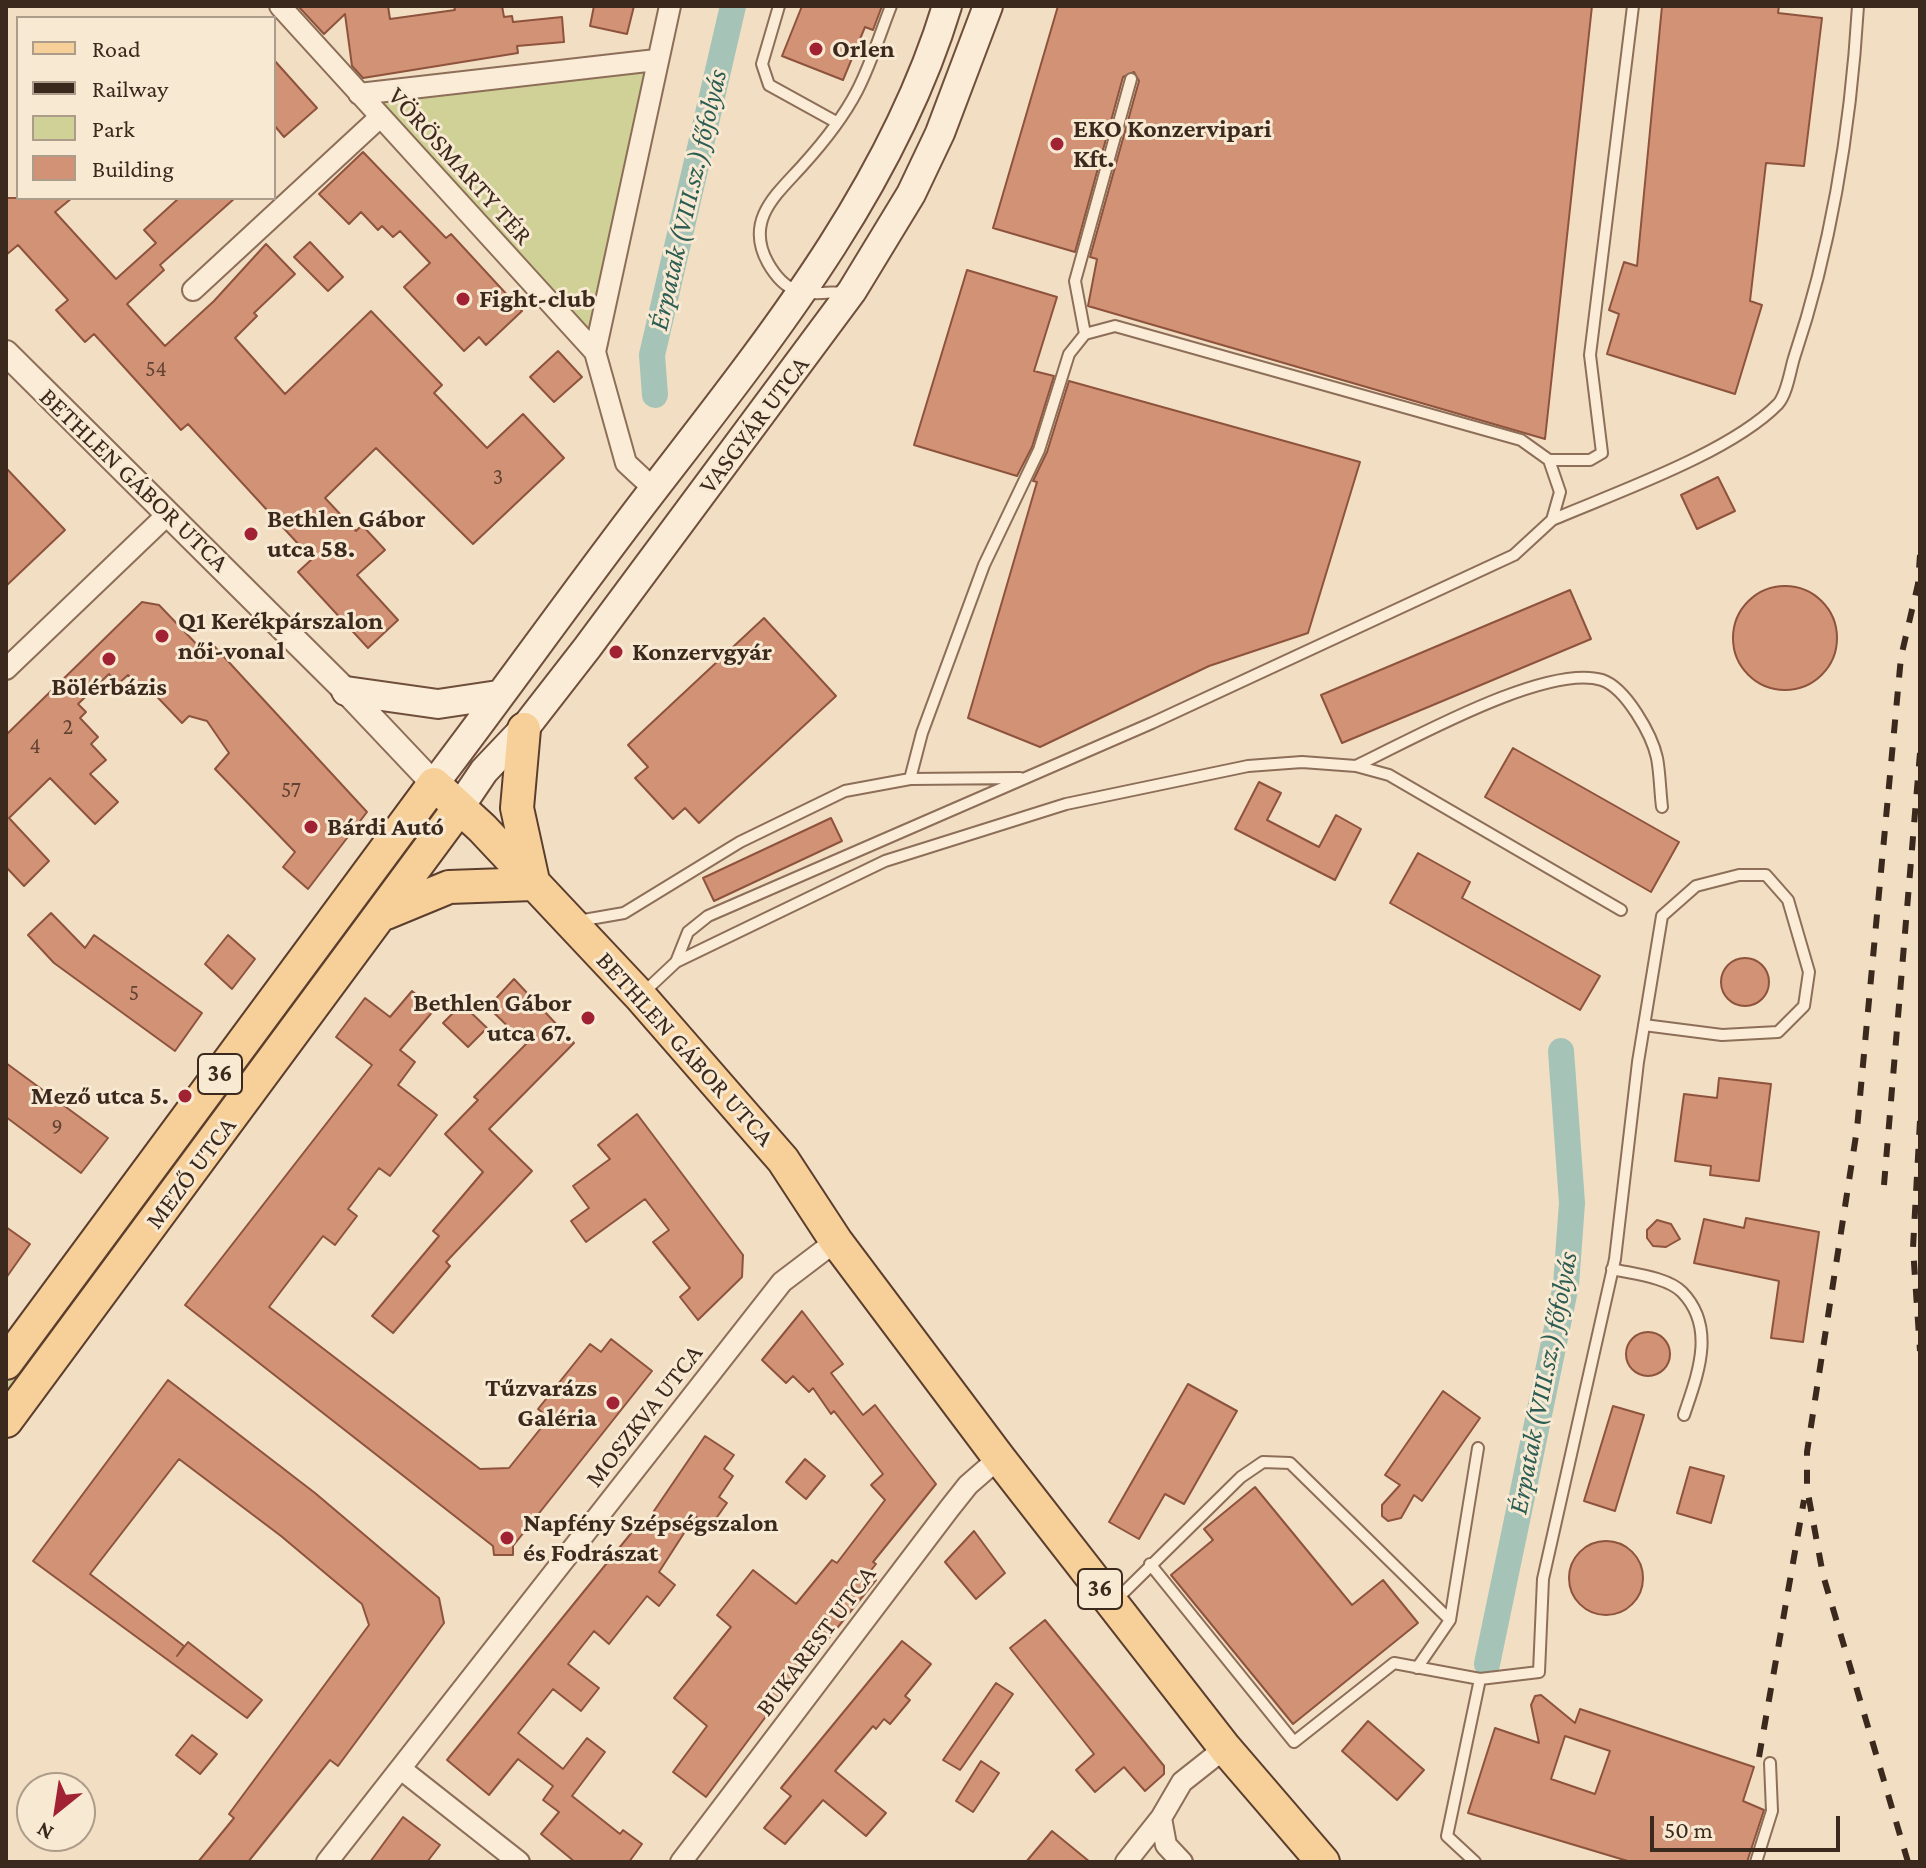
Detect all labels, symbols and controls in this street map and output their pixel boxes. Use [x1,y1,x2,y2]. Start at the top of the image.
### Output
legend [16,16,276,200]
place label: Orlen [832,33,895,65]
text: Road [92,35,141,62]
marker: Orlen [807,40,825,58]
water label: Érpatak (VIII.sz.) főfolyás [642,66,734,334]
text: Railway [92,75,168,102]
street label: VÖRÖSMARTY TÉR [381,81,539,251]
place label: EKO Konzervipari Kft. [1073,113,1271,174]
text: Park [92,115,135,142]
marker: EKO Konzervipari Kft. [1048,135,1066,153]
text: Building [92,155,174,182]
place label: Fight-club [479,283,596,315]
marker: Fight-club [454,290,472,308]
street label: VASGYÁR UTCA [692,350,816,500]
house number: 54 [145,356,167,382]
street label: BETHLEN GÁBOR UTCA [33,381,235,579]
house number: 3 [493,464,503,490]
place label: Bethlen Gábor utca 58. [267,503,426,564]
marker: Bethlen Gábor utca 58. [242,525,260,543]
place label: Q1 Kerékpárszalon női-vonal [178,605,383,666]
marker: Q1 Kerékpárszalon női-vonal [153,627,171,645]
place label: Konzervgyár [632,636,772,668]
marker: Konzervgyár [607,643,625,661]
marker: Bölérbázis [100,650,118,668]
place label: Bölérbázis [51,671,167,703]
house number: 2 [63,714,73,740]
house number: 4 [29,733,41,759]
house number: 57 [281,777,301,803]
place label: Bárdi Autó [327,811,444,843]
marker: Bárdi Autó [302,818,320,836]
street label: BETHLEN GÁBOR UTCA [589,945,781,1153]
house number: 5 [129,980,139,1006]
place label: Bethlen Gábor utca 67. [413,987,572,1048]
marker: Bethlen Gábor utca 67. [579,1009,597,1027]
road number: 36 [198,1054,242,1094]
place label: Mező utca 5. [31,1080,169,1112]
marker: Mező utca 5. [176,1087,194,1105]
street label: MEZŐ UTCA [139,1111,243,1235]
house number: 9 [51,1114,63,1140]
water label: Érpatak (VIII.sz.) főfolyás [1501,1249,1585,1517]
street label: MOSZKVA UTCA [579,1338,709,1494]
place label: Tűzvarázs Galéria [485,1372,597,1434]
marker: Tűzvarázs Galéria [604,1394,622,1412]
place label: Napfény Szépségszalon és Fodrászat [523,1507,778,1568]
marker: Napfény Szépségszalon és Fodrászat [498,1529,516,1547]
street label: BUKAREST UTCA [749,1560,883,1722]
road number: 36 [1078,1569,1122,1609]
north arrow [16,1772,96,1852]
scale bar [1654,1800,1844,1850]
text: 50 m [1664,1816,1713,1843]
text: N [32,1817,57,1846]

